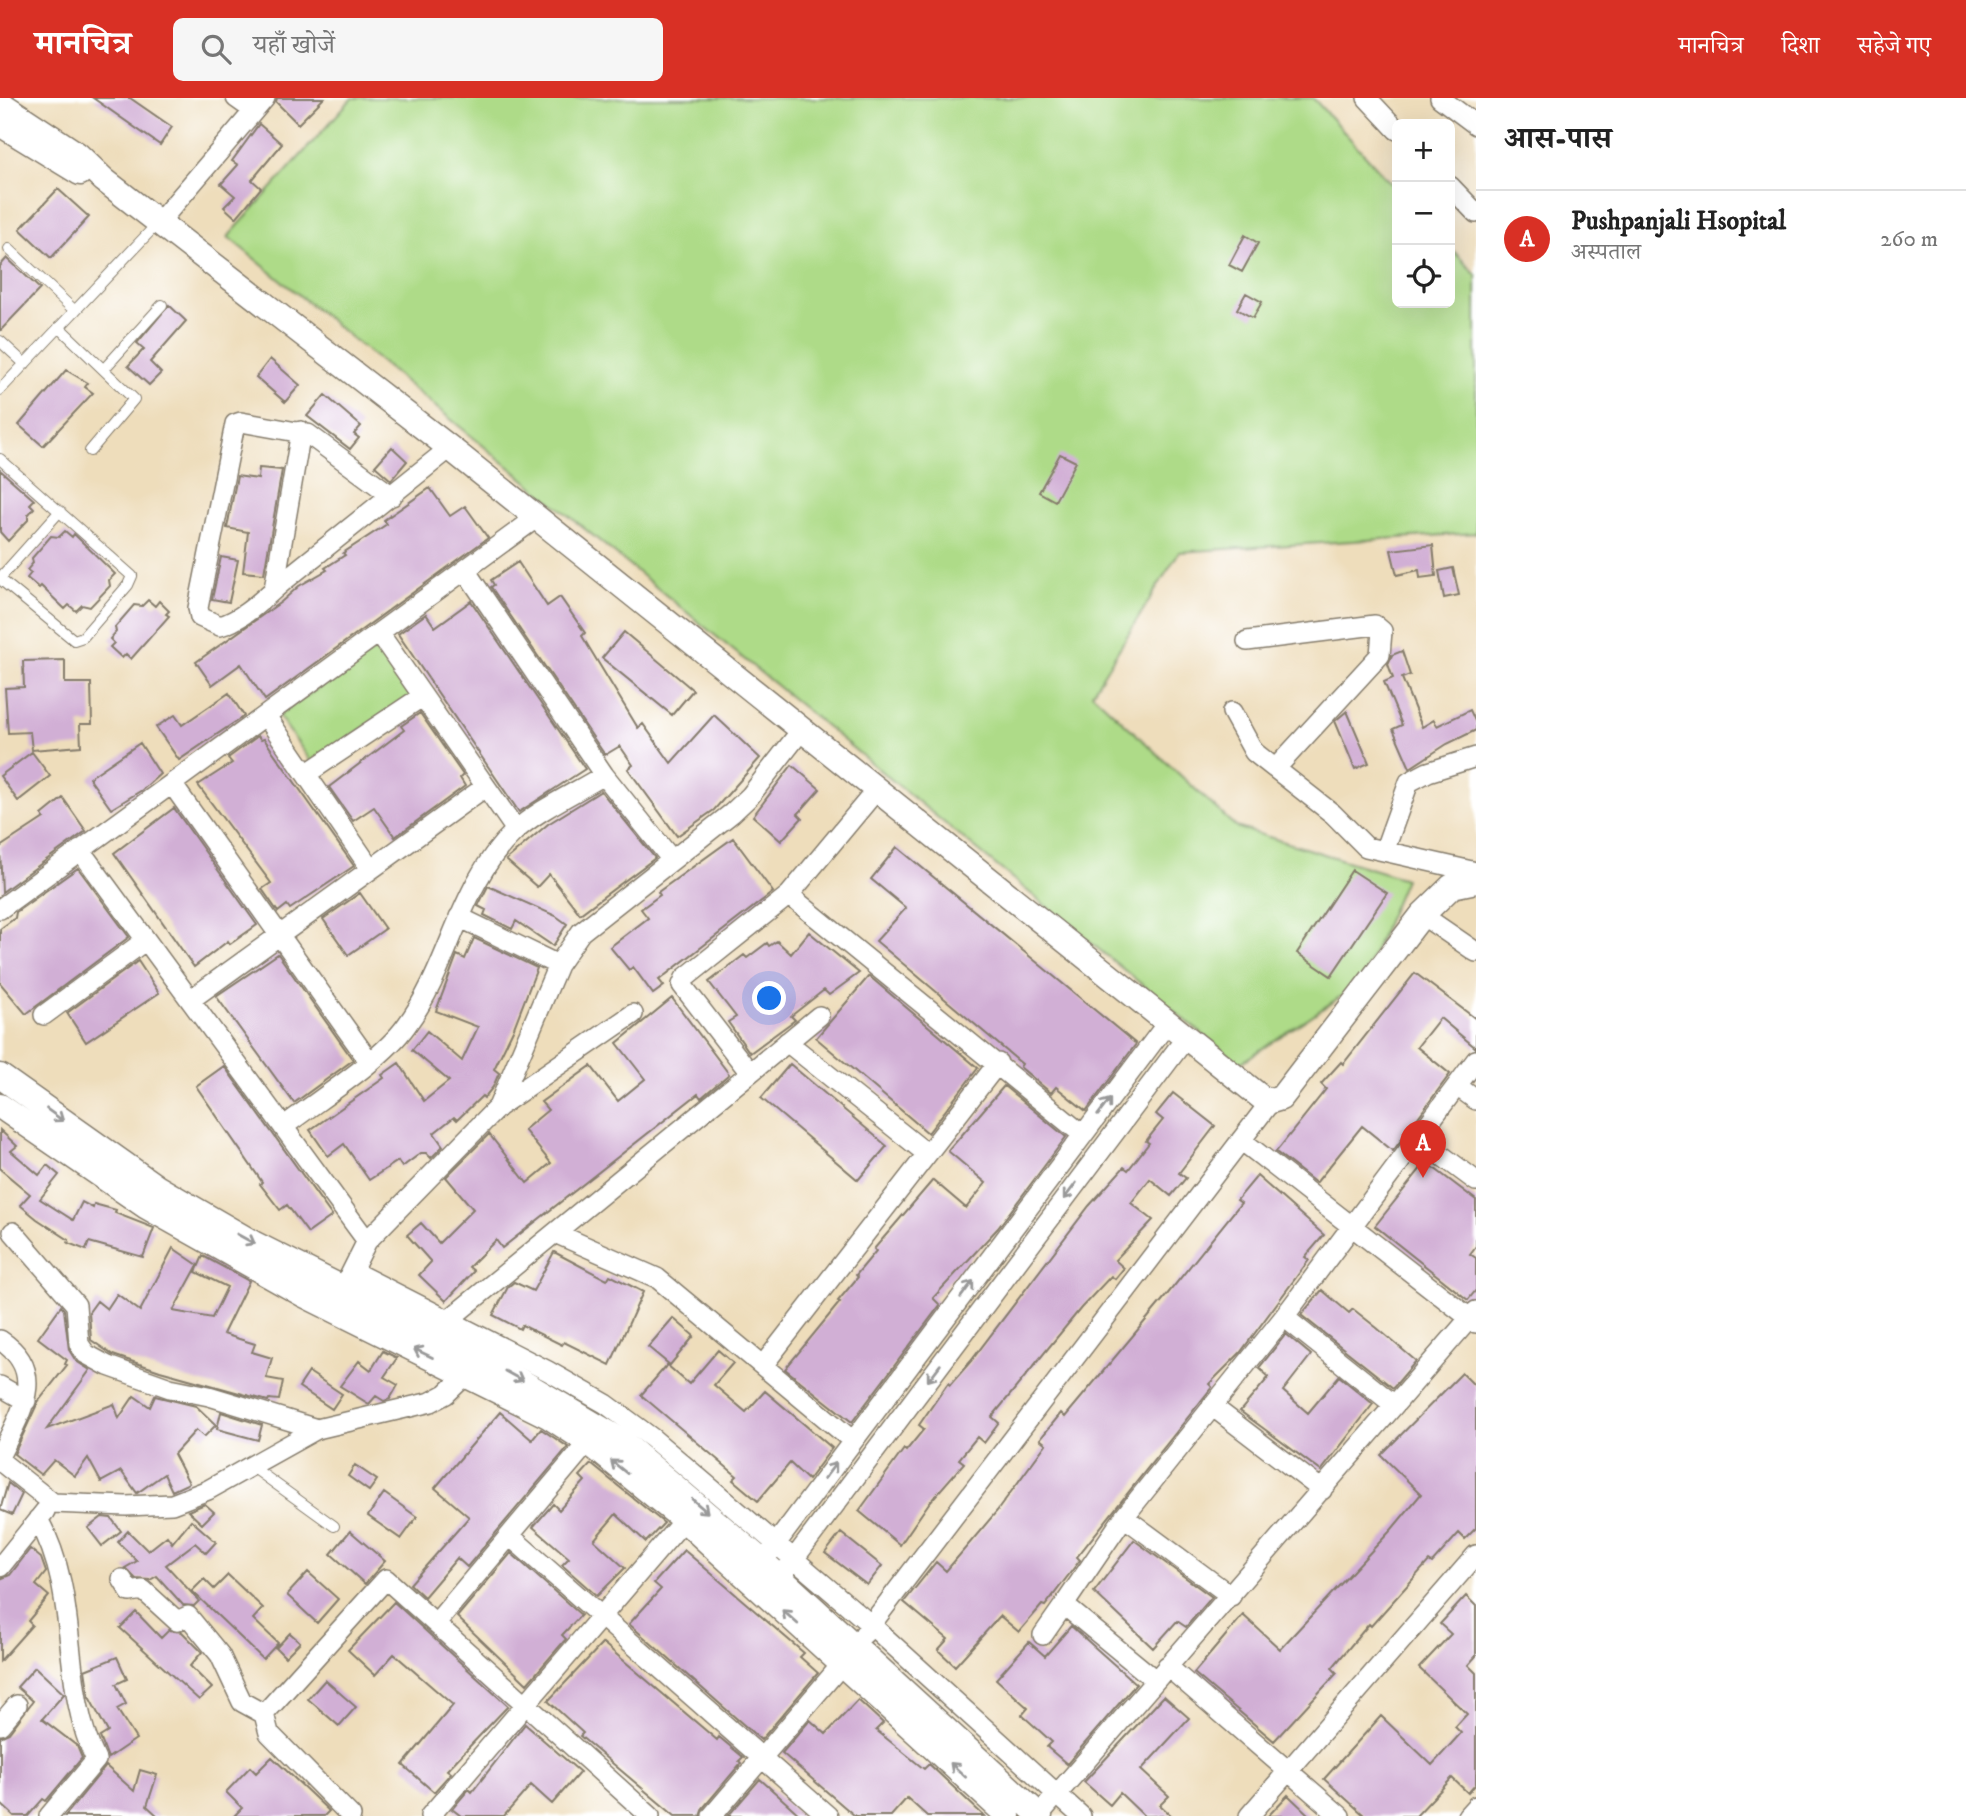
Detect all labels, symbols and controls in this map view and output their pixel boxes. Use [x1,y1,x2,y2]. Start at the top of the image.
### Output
search box [173,18,663,81]
text: मानचित्र [35,24,131,65]
text: यहाँ खोजें [253,29,335,62]
icon: search [197,30,235,68]
text: मानचित्र [1678,31,1743,61]
text: दिशा [1781,31,1820,61]
text: सहेजे गए [1858,31,1931,61]
map controls [1392,119,1455,308]
button: + [1392,119,1455,182]
text: आस-पास [1504,121,1612,158]
button: − [1392,182,1455,245]
text: Pushpanjali Hsopital [1571,205,1786,238]
text: A [1520,225,1534,254]
text: 260 m [1880,225,1938,254]
text: अस्पताल [1571,238,1641,267]
button: locate [1392,245,1455,308]
your location [752,981,786,1015]
one-way arrow [1096,1098,1111,1117]
one-way arrow [45,1108,64,1122]
pin: A [1400,1120,1446,1178]
one-way arrow [1063,1181,1078,1200]
one-way arrow [236,1232,256,1246]
one-way arrow [960,1280,974,1299]
one-way arrow [413,1345,434,1359]
one-way arrow [926,1363,941,1382]
one-way arrow [503,1370,524,1383]
one-way arrow [610,1459,628,1475]
one-way arrow [823,1462,838,1481]
one-way arrow [690,1498,708,1514]
one-way arrow [782,1608,799,1625]
one-way arrow [949,1762,967,1778]

